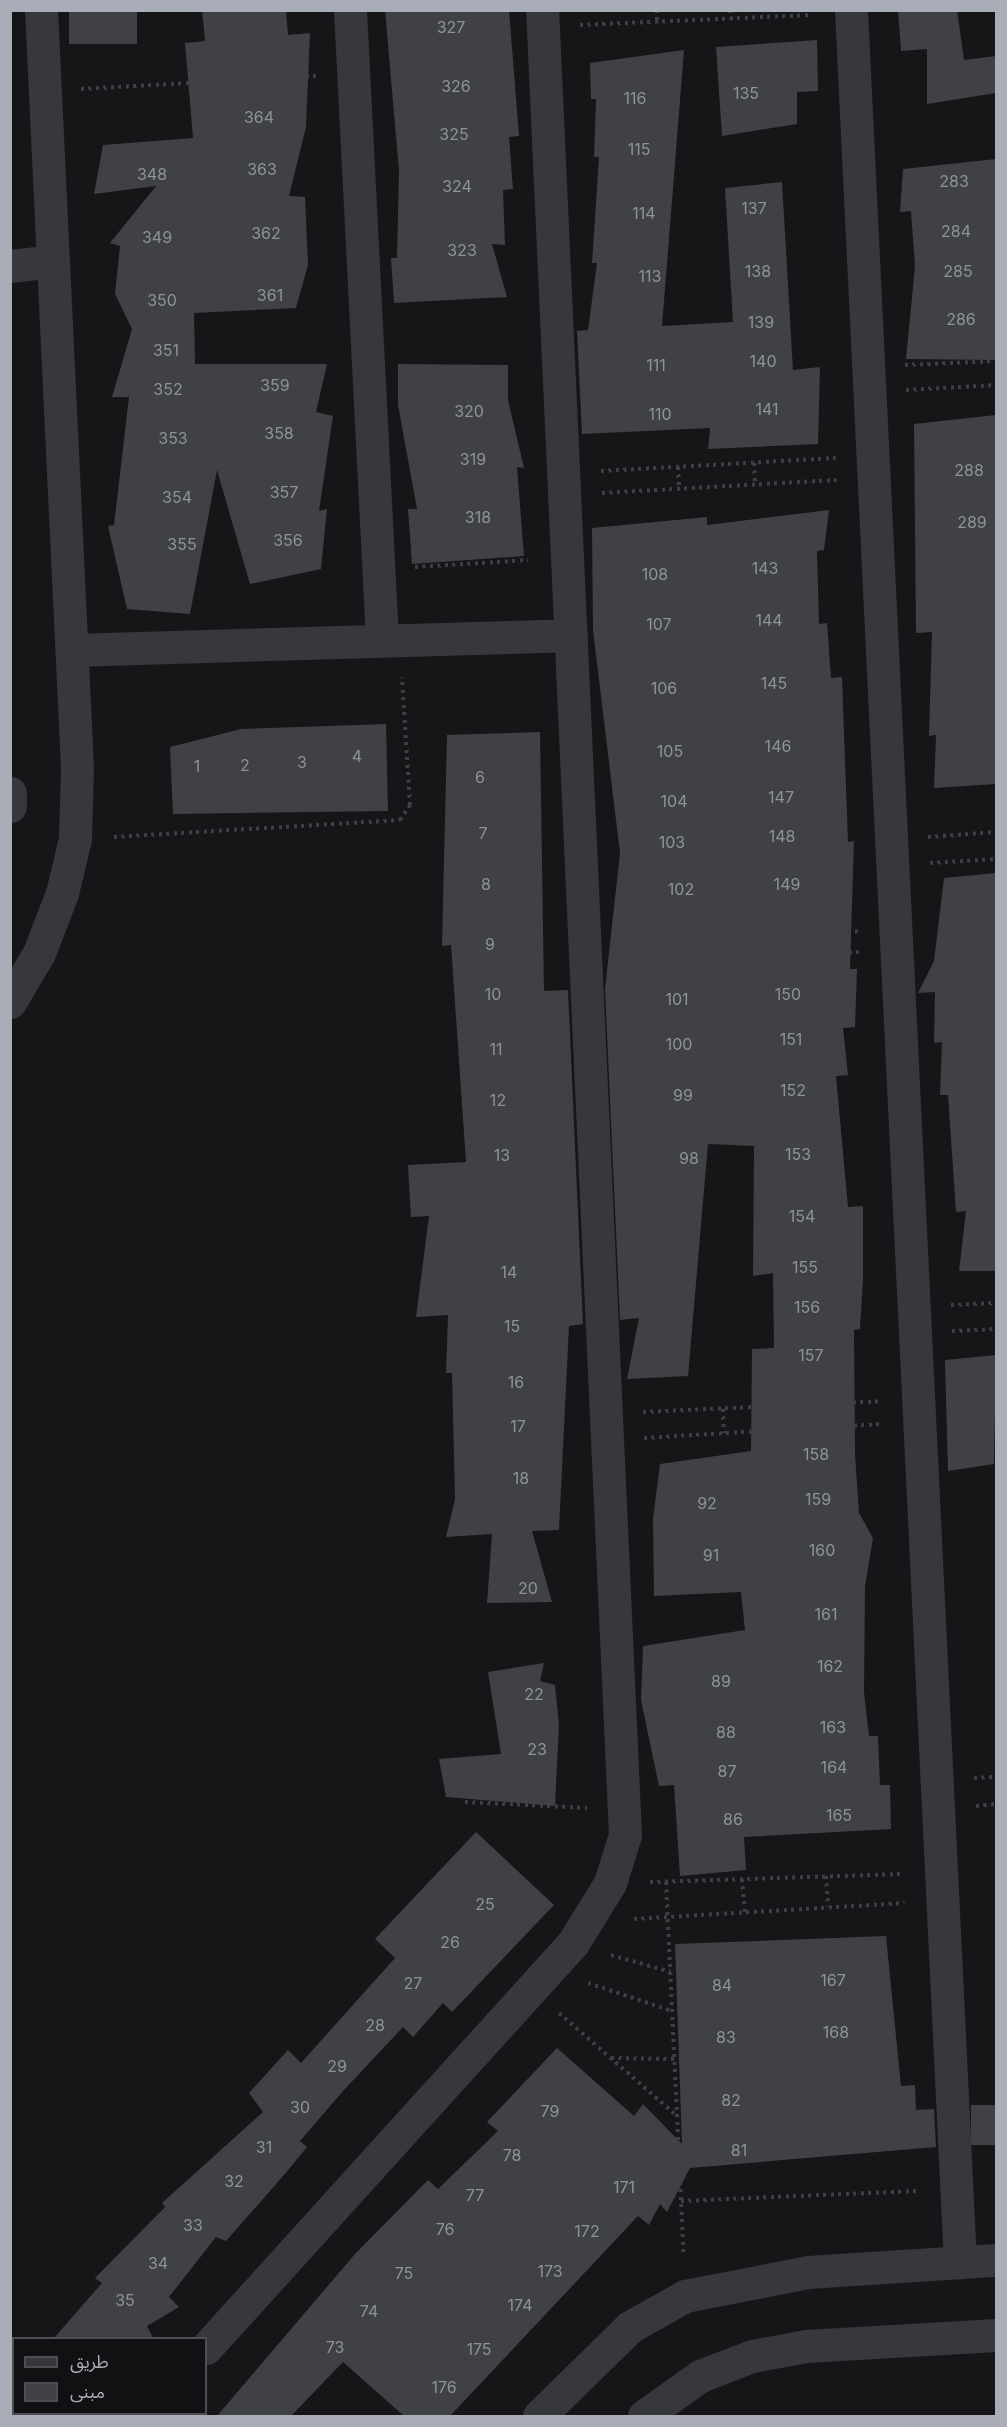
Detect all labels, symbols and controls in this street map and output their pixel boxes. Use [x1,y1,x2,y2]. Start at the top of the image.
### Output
house number: 327 [437,17,465,37]
house number: 326 [441,76,471,96]
house number: 135 [733,83,759,103]
house number: 116 [624,88,646,108]
house number: 364 [244,107,274,127]
house number: 325 [439,124,469,144]
house number: 115 [628,139,650,159]
house number: 363 [247,159,277,179]
house number: 348 [137,164,167,184]
house number: 283 [939,171,969,191]
house number: 324 [442,176,472,196]
house number: 137 [741,198,767,218]
house number: 114 [632,203,656,223]
house number: 284 [941,221,971,241]
house number: 362 [251,223,281,243]
house number: 349 [142,227,172,247]
house number: 323 [447,240,477,260]
house number: 138 [745,261,771,281]
house number: 285 [943,261,973,281]
house number: 113 [639,266,661,286]
house number: 361 [257,285,283,305]
house number: 350 [147,290,177,310]
house number: 286 [946,309,976,329]
house number: 139 [748,312,774,332]
house number: 351 [153,340,179,360]
house number: 140 [750,351,776,371]
house number: 111 [646,355,666,375]
house number: 359 [260,375,290,395]
house number: 352 [153,379,183,399]
house number: 141 [755,399,779,419]
house number: 320 [454,401,484,421]
house number: 110 [648,404,672,424]
house number: 358 [264,423,294,443]
house number: 353 [158,428,188,448]
house number: 319 [460,449,486,469]
house number: 288 [954,460,984,480]
house number: 357 [270,482,298,502]
house number: 354 [162,487,192,507]
house number: 318 [465,507,491,527]
house number: 289 [957,512,987,532]
house number: 356 [273,530,303,550]
house number: 355 [167,534,197,554]
house number: 143 [752,558,778,578]
house number: 108 [642,564,668,584]
house number: 144 [755,610,783,630]
house number: 107 [646,614,672,634]
house number: 145 [761,673,787,693]
house number: 106 [651,678,677,698]
house number: 146 [765,736,791,756]
house number: 105 [657,741,683,761]
house number: 4 [352,746,362,766]
house number: 3 [297,752,307,772]
house number: 2 [240,755,250,775]
house number: 1 [194,756,200,776]
house number: 6 [475,767,485,787]
house number: 147 [768,787,794,807]
house number: 104 [661,791,687,811]
house number: 7 [478,823,488,843]
house number: 148 [769,826,795,846]
house number: 103 [659,832,685,852]
house number: 8 [481,874,491,894]
house number: 149 [774,874,800,894]
house number: 102 [668,879,694,899]
house number: 9 [485,934,495,954]
house number: 10 [485,984,501,1004]
house number: 150 [775,984,801,1004]
house number: 101 [665,989,689,1009]
house number: 151 [780,1029,802,1049]
house number: 100 [666,1034,692,1054]
house number: 11 [489,1039,503,1059]
house number: 152 [780,1080,806,1100]
house number: 99 [673,1085,693,1105]
house number: 12 [490,1090,506,1110]
house number: 153 [785,1144,811,1164]
house number: 13 [494,1145,510,1165]
house number: 98 [679,1148,699,1168]
house number: 154 [789,1206,815,1226]
house number: 155 [792,1257,818,1277]
house number: 14 [501,1262,517,1282]
house number: 156 [794,1297,820,1317]
house number: 15 [504,1316,520,1336]
house number: 157 [798,1345,824,1365]
house number: 16 [508,1372,524,1392]
house number: 17 [510,1416,526,1436]
house number: 158 [803,1444,829,1464]
house number: 18 [513,1468,529,1488]
house number: 159 [805,1489,831,1509]
house number: 92 [697,1493,717,1513]
house number: 160 [809,1540,835,1560]
house number: 91 [703,1545,719,1565]
house number: 20 [518,1578,538,1598]
house number: 161 [815,1604,837,1624]
house number: 162 [817,1656,843,1676]
house number: 89 [711,1671,731,1691]
house number: 22 [524,1684,544,1704]
house number: 163 [820,1717,846,1737]
house number: 88 [716,1722,736,1742]
house number: 23 [527,1739,547,1759]
house number: 164 [821,1757,847,1777]
house number: 87 [718,1761,736,1781]
house number: 165 [826,1805,852,1825]
house number: 86 [723,1809,743,1829]
house number: 25 [475,1894,495,1914]
house number: 26 [440,1932,460,1952]
house number: 167 [820,1970,846,1990]
house number: 27 [404,1973,422,1993]
house number: 84 [712,1975,732,1995]
house number: 28 [365,2015,385,2035]
house number: 168 [823,2022,849,2042]
house number: 83 [716,2027,736,2047]
house number: 29 [327,2056,347,2076]
house number: 82 [721,2090,741,2110]
house number: 30 [290,2097,310,2117]
house number: 79 [541,2101,559,2121]
house number: 31 [256,2137,272,2157]
house number: 81 [731,2140,747,2160]
house number: 78 [503,2145,521,2165]
house number: 32 [224,2171,244,2191]
house number: 171 [613,2177,635,2197]
house number: 77 [466,2185,484,2205]
house number: 33 [183,2215,203,2235]
house number: 76 [436,2219,454,2239]
house number: 172 [574,2221,600,2241]
house number: 34 [148,2253,168,2273]
house number: 173 [537,2261,563,2281]
house number: 75 [395,2263,413,2283]
house number: 35 [115,2290,135,2310]
house number: 174 [508,2295,532,2315]
house number: 74 [360,2301,378,2321]
legend [12,2337,207,2415]
house number: 73 [326,2337,344,2357]
house number: 175 [466,2339,492,2359]
text: طريق [70,2351,109,2372]
house number: 176 [431,2377,457,2397]
text: مبنى [70,2381,105,2402]

